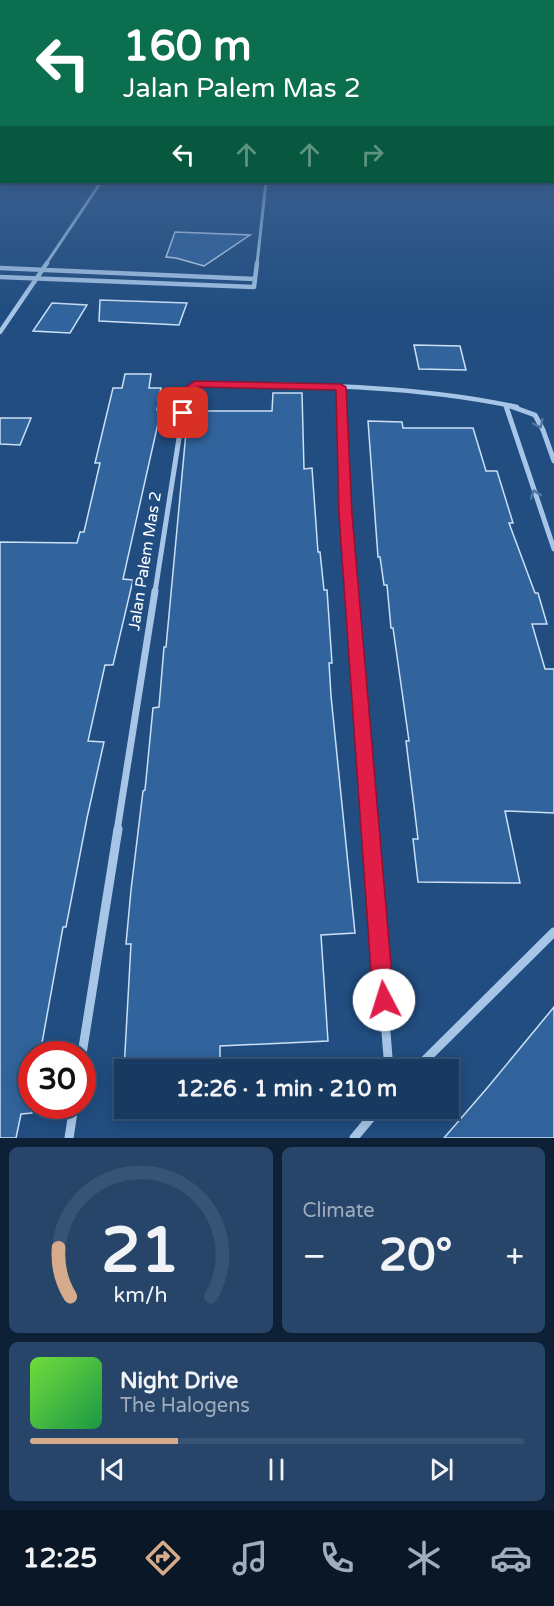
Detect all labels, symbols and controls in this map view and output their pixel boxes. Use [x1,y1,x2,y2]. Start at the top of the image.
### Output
text: 160 m [123,21,252,72]
icon: left [24,24,102,102]
text: Jalan Palem Mas 2 [123,72,361,105]
icon: left [167,138,200,171]
icon: ahead [230,138,263,171]
icon: ahead [293,138,326,171]
icon: right [356,138,389,171]
pin [157,387,208,438]
icon: arrive [166,396,199,429]
one-way arrow [531,417,543,428]
one-way arrow [530,489,543,499]
street label: Jalan Palem Mas 2 [124,490,166,632]
position arrow [352,968,416,1032]
speed limit sign: 30 [18,1041,96,1119]
text: 12:26 · 1 min · 210 m [176,1076,397,1102]
text: Climate [303,1199,375,1223]
text: 21 [102,1214,180,1289]
text: 20° [379,1229,452,1283]
text: − [303,1237,326,1276]
text: + [505,1237,524,1276]
text: km/h [114,1282,168,1308]
text: Night Drive [120,1368,238,1394]
text: The Halogens [120,1394,250,1418]
icon: previous [96,1453,129,1486]
icon: pause [260,1453,293,1486]
icon: next [425,1453,458,1486]
icon: directions [142,1537,184,1579]
icon: music [229,1537,271,1579]
icon: phone [316,1537,358,1579]
icon: climate [403,1537,445,1579]
icon: car [490,1537,532,1579]
text: 12:25 [22,1542,97,1575]

